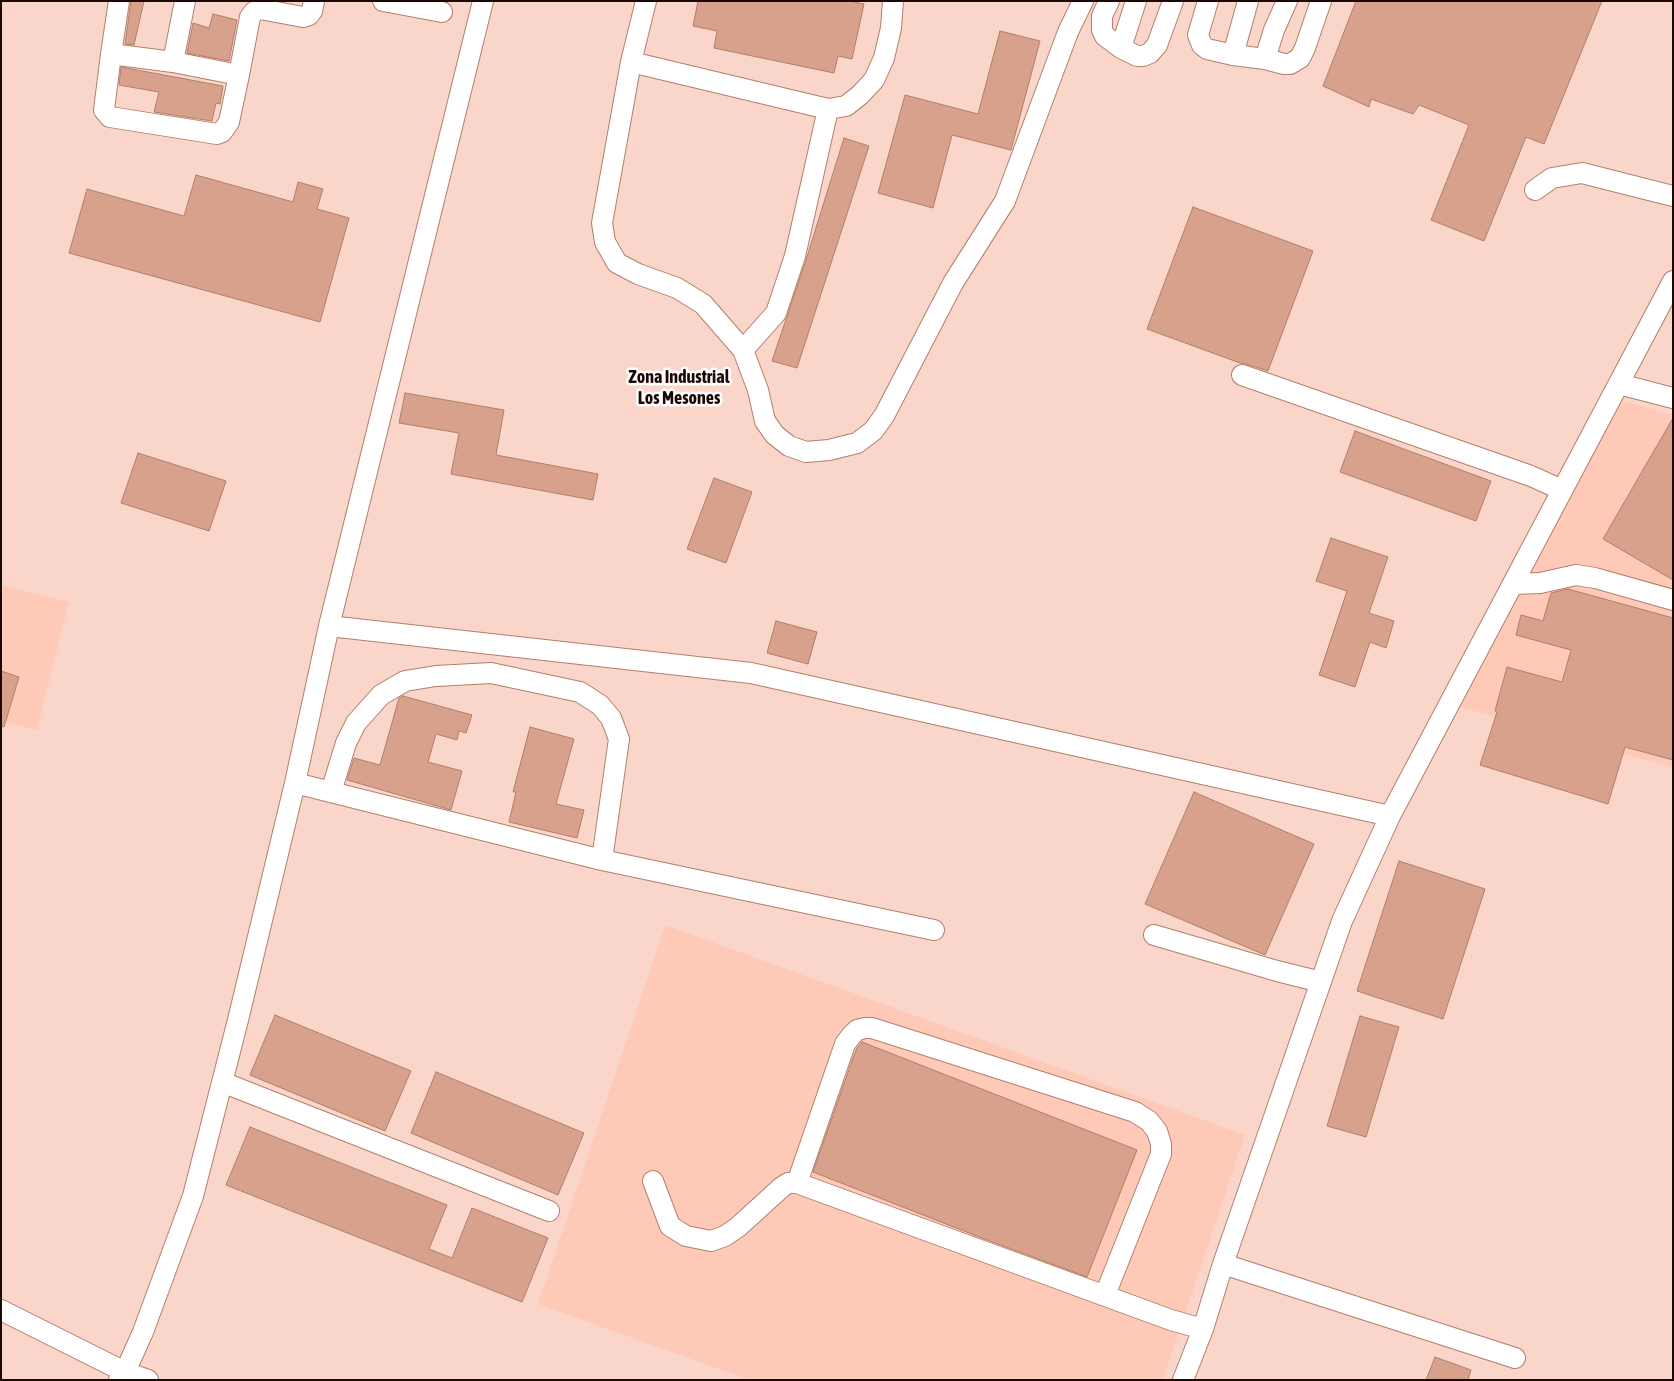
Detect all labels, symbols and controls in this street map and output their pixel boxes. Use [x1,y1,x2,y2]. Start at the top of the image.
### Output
district label: Zona Industrial Los Mesones [629,366,729,408]

